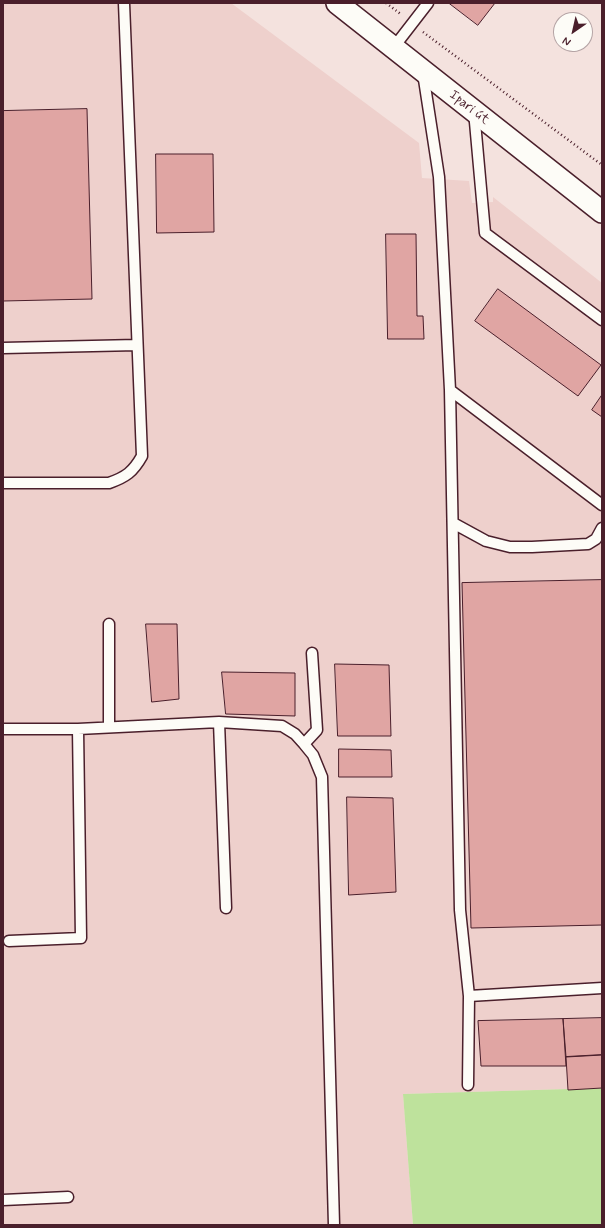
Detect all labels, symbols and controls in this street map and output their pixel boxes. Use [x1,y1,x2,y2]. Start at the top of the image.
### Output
north arrow [553,12,593,52]
text: N [560,33,574,49]
street label: Ipari út [445,87,493,129]

